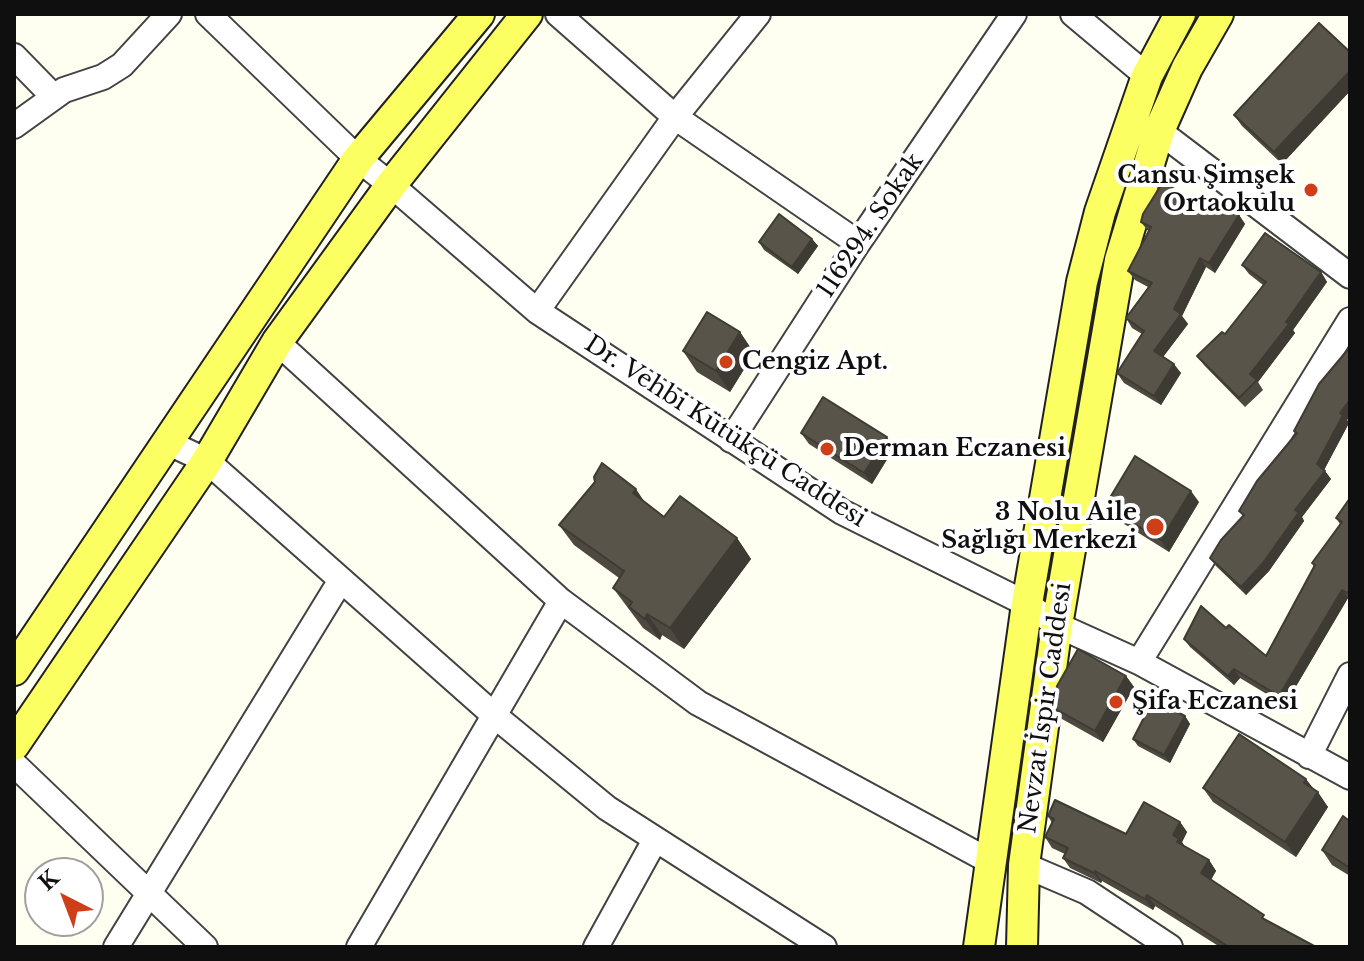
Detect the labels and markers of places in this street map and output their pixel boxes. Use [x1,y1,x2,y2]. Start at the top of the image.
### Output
place label: Cansu Şimşek Ortaokulu [1117,162,1295,218]
marker: Cansu Şimşek Ortaokulu [1302,181,1320,199]
place label: Cengiz Apt. [742,348,888,376]
marker: Cengiz Apt. [717,353,735,371]
place label: Derman Eczanesi [843,435,1066,463]
marker: Derman Eczanesi [818,440,836,458]
place label: 3 Nolu Aile Sağlığı Merkezi [941,499,1137,555]
marker: 3 Nolu Aile Sağlığı Merkezi [1144,516,1166,538]
place label: Şifa Eczanesi [1132,688,1298,716]
marker: Şifa Eczanesi [1107,693,1125,711]

